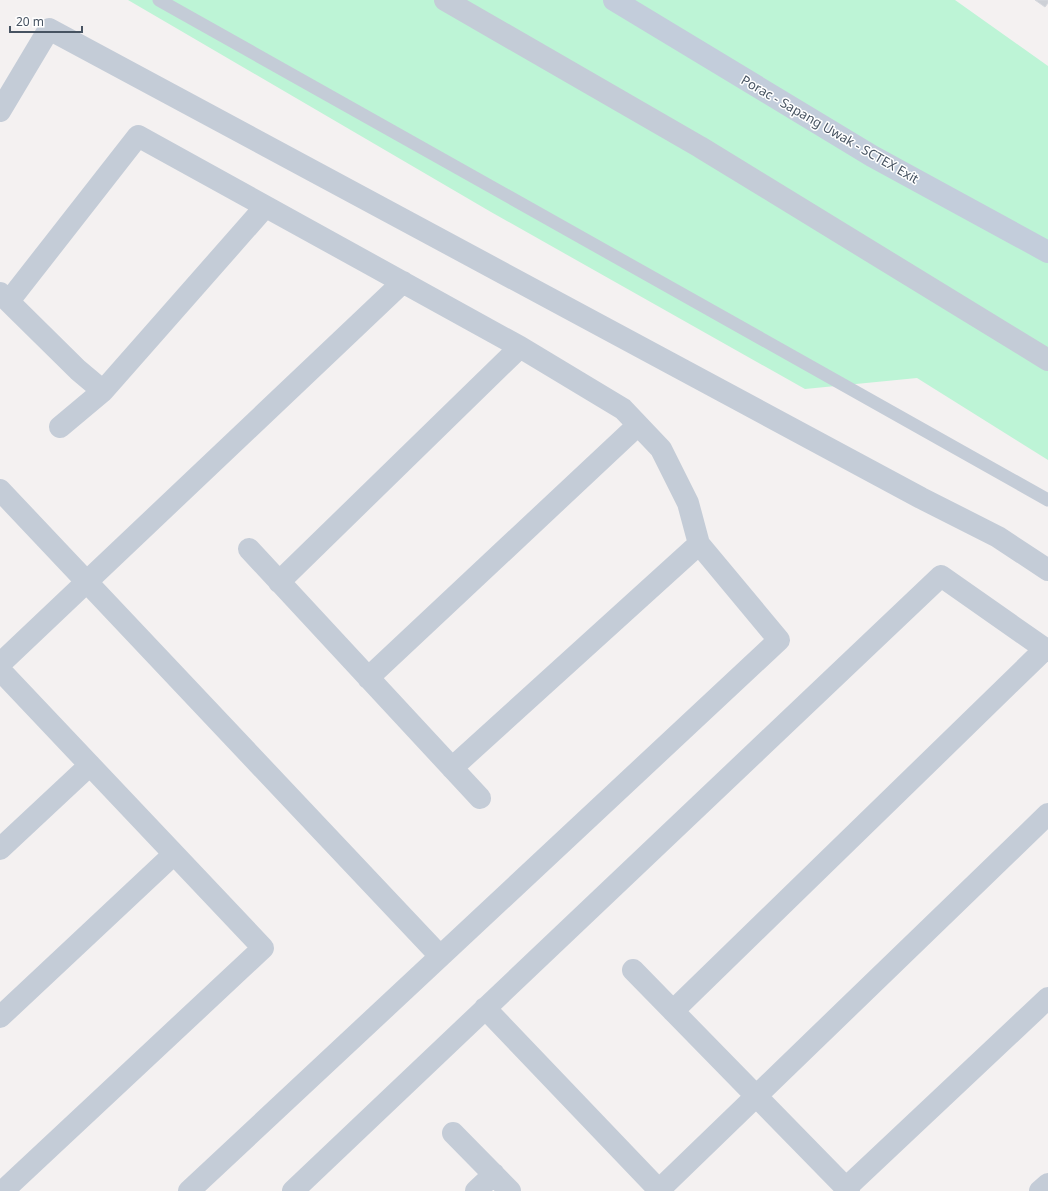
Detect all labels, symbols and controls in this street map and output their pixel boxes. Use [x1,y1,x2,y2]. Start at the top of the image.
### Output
scale bar [10,8,82,34]
text: 20 m [16,13,44,30]
street label: Porac - Sapang Uwak - SCTEX Exit [738,71,922,188]

